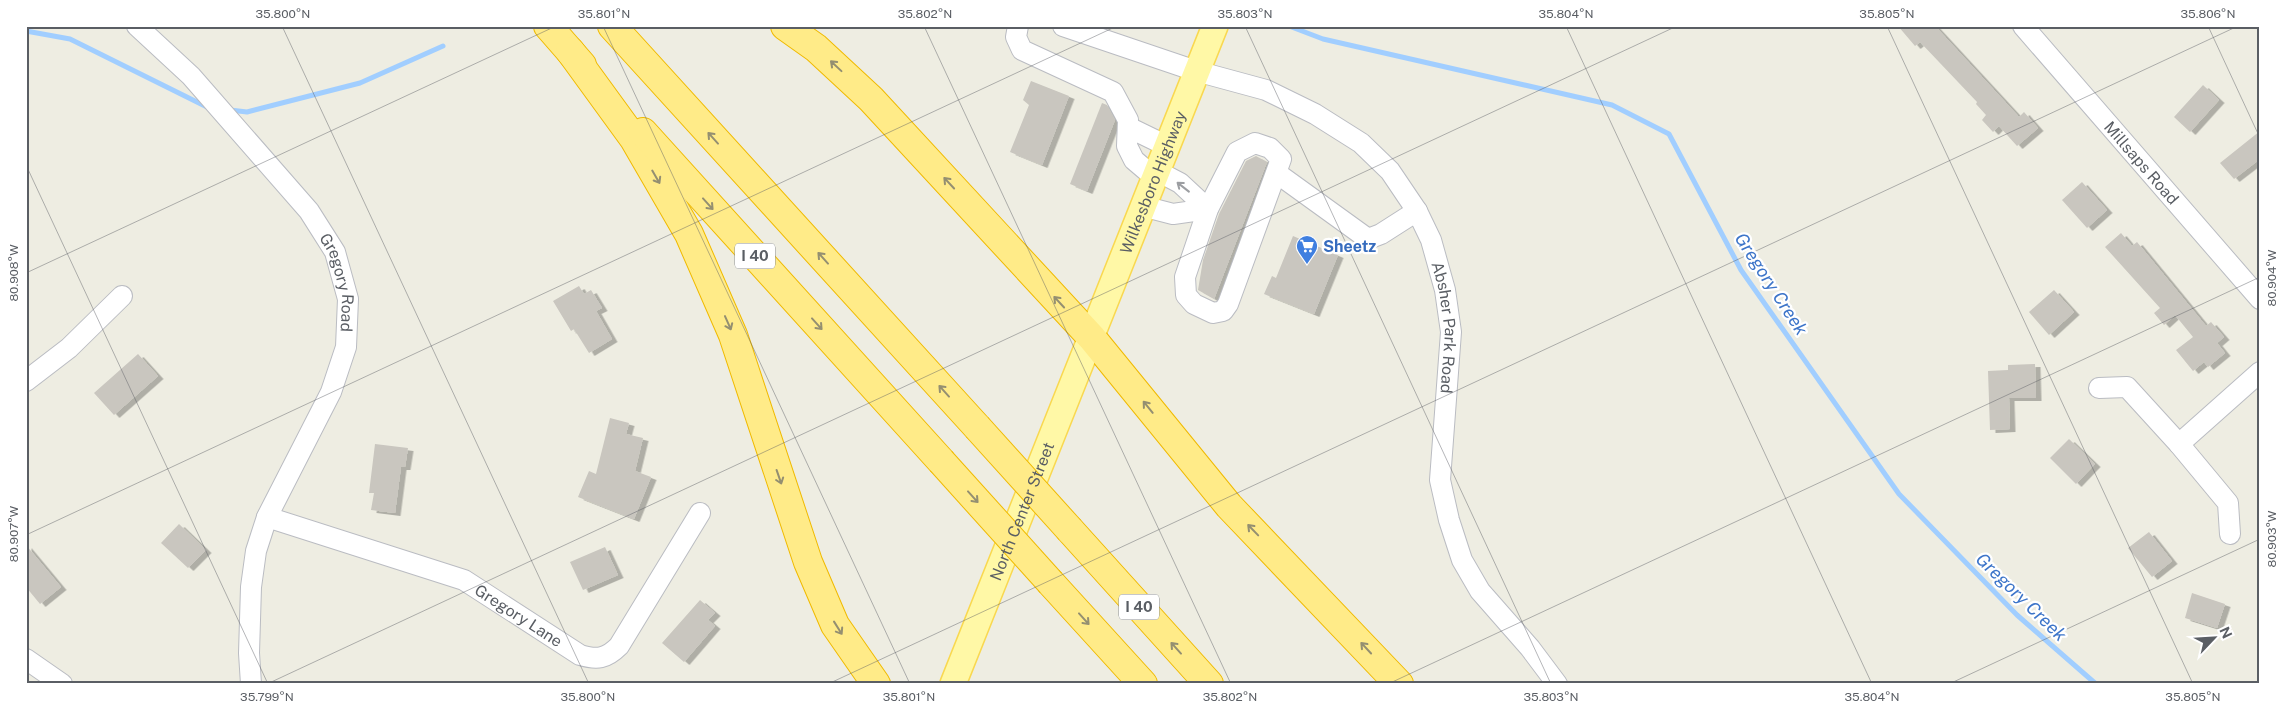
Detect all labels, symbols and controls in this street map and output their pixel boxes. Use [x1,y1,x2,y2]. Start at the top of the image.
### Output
text: 35.800°N [256,7,310,21]
text: 35.801°N [578,7,630,21]
text: 35.802°N [898,7,952,21]
text: 35.803°N [1217,7,1273,21]
text: 35.804°N [1538,7,1594,21]
text: 35.805°N [1859,7,1915,21]
text: 35.806°N [2181,7,2235,21]
one-way arrow [829,60,842,72]
street label: Wilkesboro Highway [1116,108,1190,257]
street label: Millsaps Road [2100,118,2182,208]
one-way arrow [708,131,719,144]
one-way arrow [652,170,662,184]
one-way arrow [943,177,955,190]
one-way arrow [1177,181,1190,192]
one-way arrow [702,197,714,210]
water label: Gregory Creek [1731,229,1812,339]
street label: Gregory Road [315,230,357,332]
supermarket icon: Sheetz [1295,234,1319,265]
place label: Sheetz [1323,237,1376,256]
text: 80.908°W [7,244,21,302]
road number: I 40 [735,244,775,268]
text: 80.904°W [2265,249,2279,307]
one-way arrow [817,252,829,264]
street label: Absher Park Road [1427,259,1460,394]
one-way arrow [1053,296,1065,309]
one-way arrow [723,315,733,330]
one-way arrow [811,317,823,330]
one-way arrow [938,385,950,398]
one-way arrow [1143,400,1154,413]
street label: North Center Street [986,439,1058,583]
one-way arrow [775,469,784,484]
one-way arrow [968,490,979,503]
text: 80.907°W [7,505,21,562]
text: 80.903°W [2265,510,2279,567]
one-way arrow [1247,524,1259,537]
water label: Gregory Creek [1972,548,2071,645]
street label: Gregory Lane [471,580,566,651]
road number: I 40 [1119,594,1159,620]
north arrow [2188,612,2238,662]
one-way arrow [1078,613,1090,626]
one-way arrow [833,621,843,635]
text: N [2216,624,2235,641]
one-way arrow [1170,641,1182,654]
one-way arrow [1360,641,1372,654]
text: 35.799°N [240,690,294,704]
text: 35.800°N [561,690,615,704]
text: 35.801°N [883,690,935,704]
text: 35.802°N [1203,690,1257,704]
text: 35.803°N [1523,690,1579,704]
text: 35.804°N [1844,690,1900,704]
text: 35.805°N [2165,690,2221,704]

